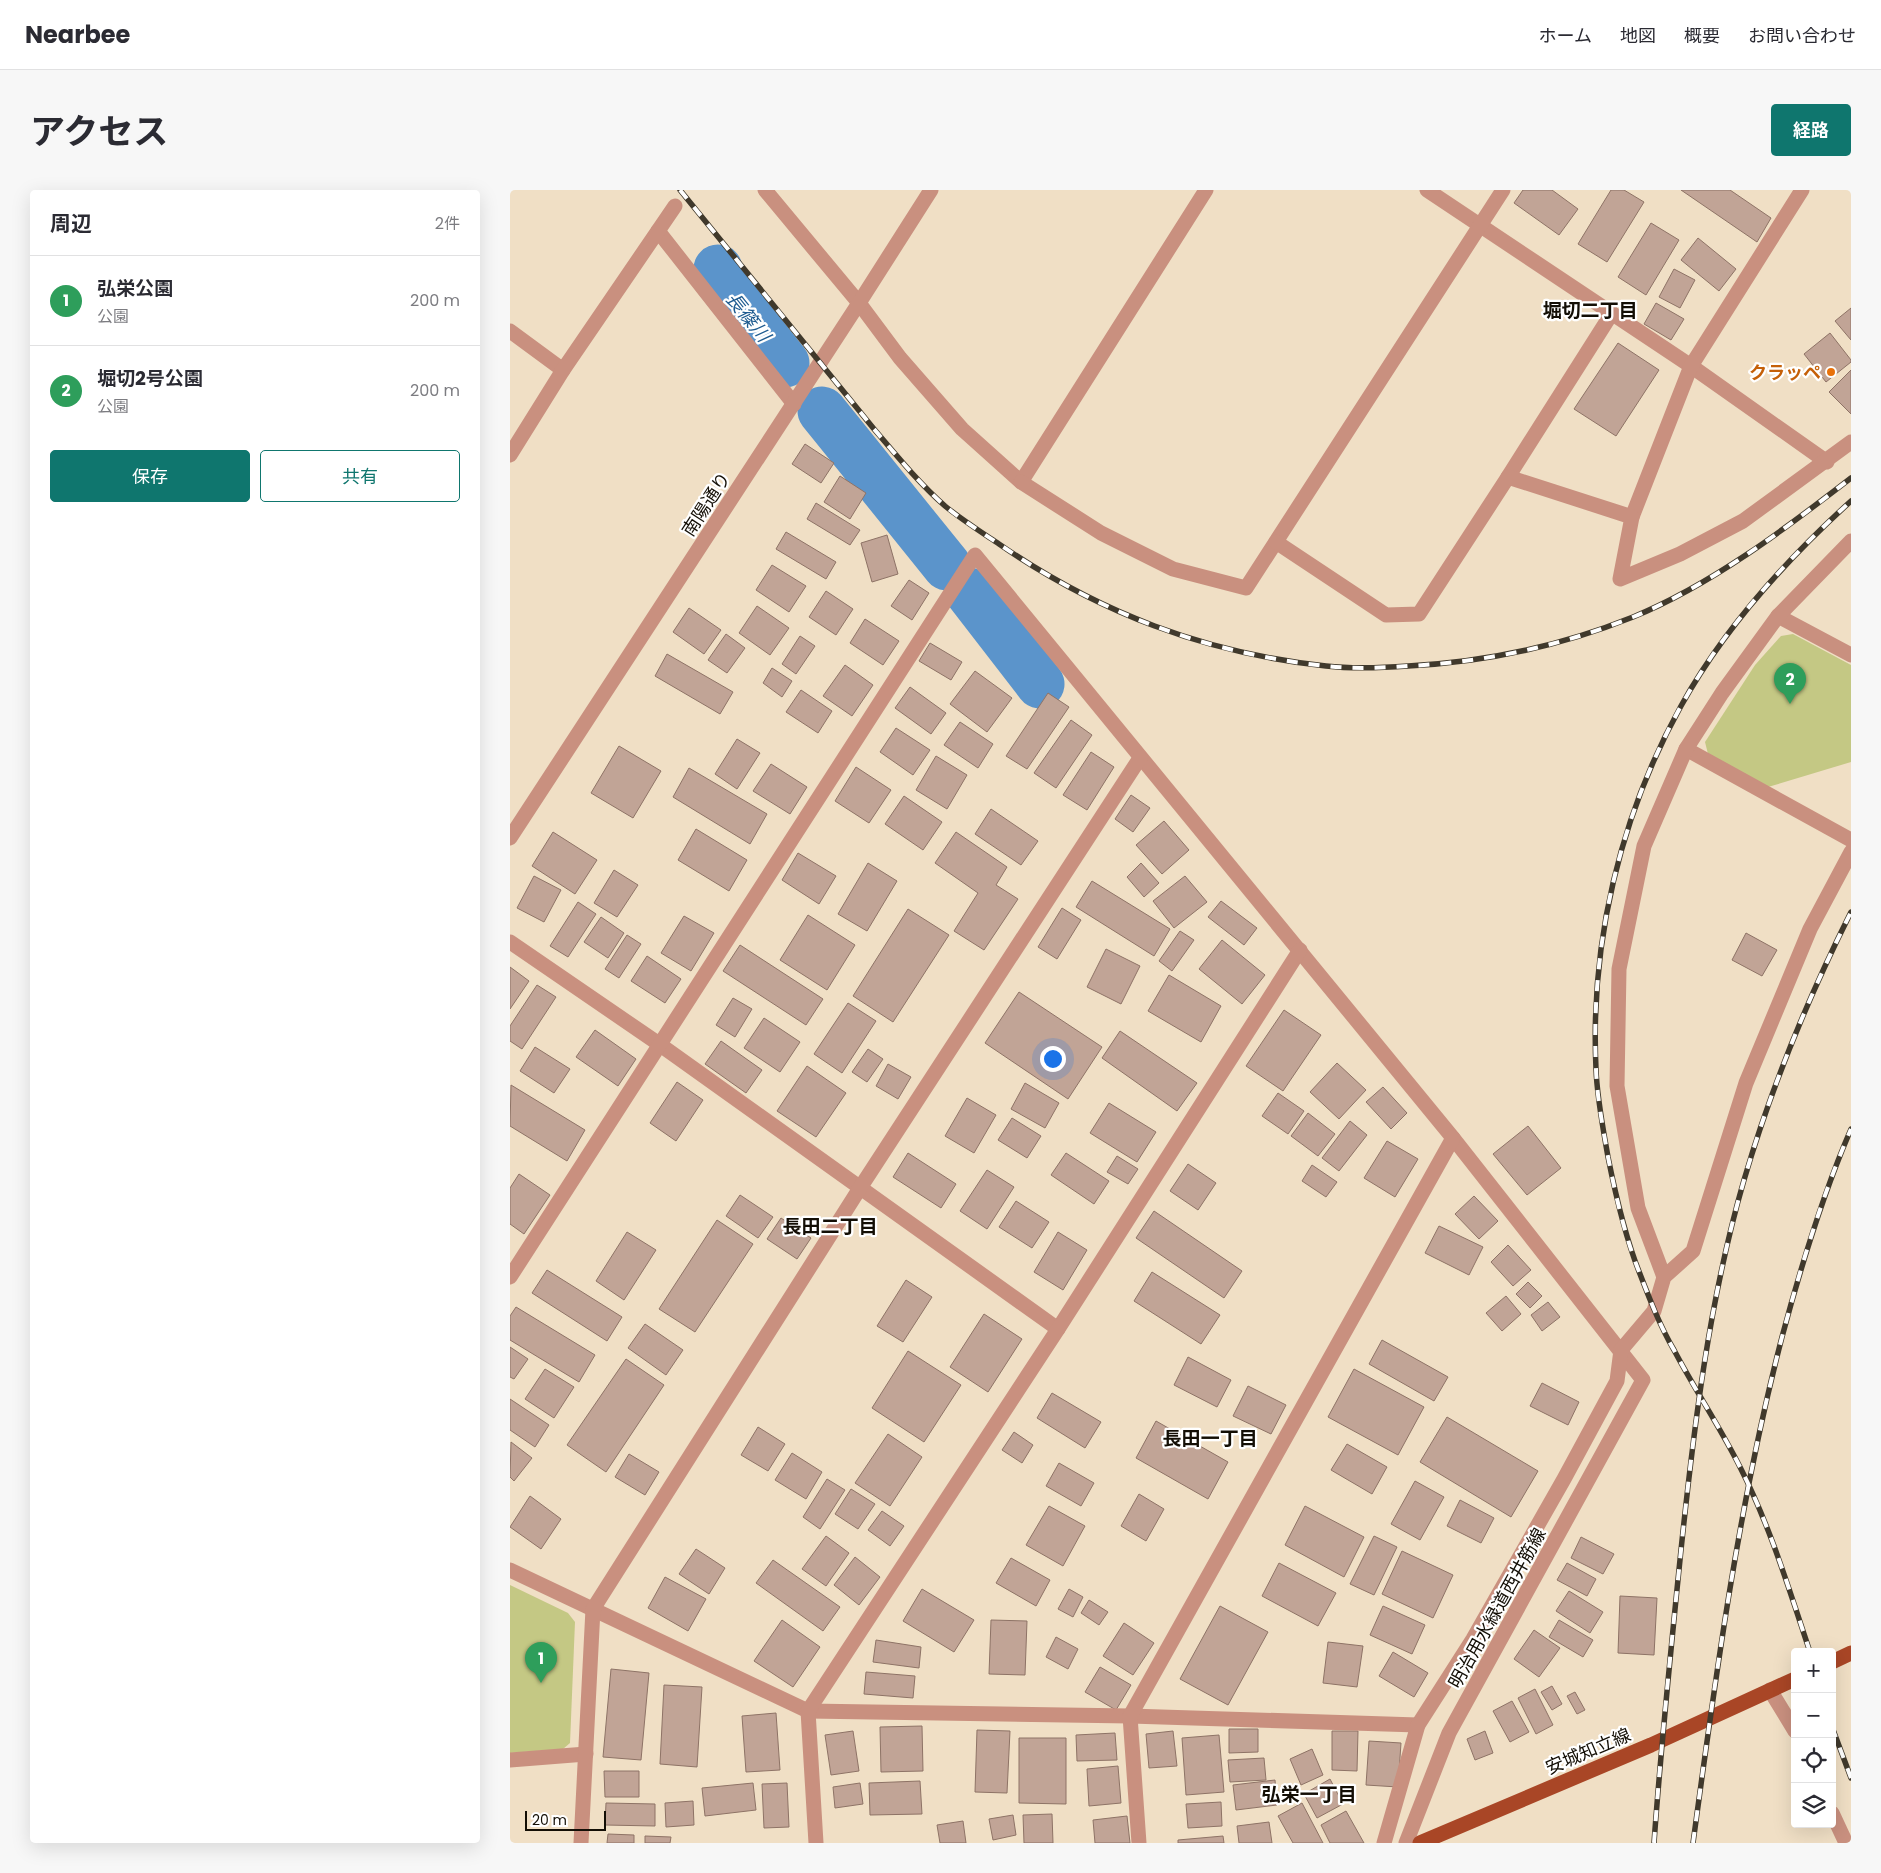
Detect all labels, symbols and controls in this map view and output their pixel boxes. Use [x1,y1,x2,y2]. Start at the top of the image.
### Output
text: Nearbee [25,18,130,51]
text: ホーム [1539,23,1592,48]
text: 地図 [1620,23,1656,48]
text: 概要 [1684,23,1720,48]
text: お問い合わせ [1748,23,1856,48]
button: 経路 [1771,104,1851,156]
text: アクセス [30,107,168,156]
text: 周辺 [50,209,92,238]
text: 2件 [435,212,460,235]
text: 弘栄公園 [97,275,173,302]
water label: 長篠川 [720,286,778,349]
text: 1 [63,289,69,312]
text: 200 m [410,289,460,312]
district label: 堀切二丁目 [1542,297,1638,324]
text: 公園 [97,305,129,328]
place label: クラッペ [1749,360,1821,385]
text: 堀切2号公園 [97,365,203,392]
marker: クラッペ [1825,366,1837,378]
text: 2 [61,379,71,402]
text: 200 m [410,379,460,402]
text: 公園 [97,395,129,418]
button: 保存 [50,450,250,502]
button: 共有 [260,450,460,502]
street label: 南陽通り [676,467,736,541]
pin: 2 [1774,663,1806,704]
your location [1040,1046,1066,1072]
district label: 長田二丁目 [782,1213,878,1240]
district label: 長田一丁目 [1162,1425,1258,1452]
street label: 明治用水緑道西井筋線 [1442,1523,1552,1693]
pin: 1 [525,1642,557,1683]
map controls [1791,1648,1836,1828]
button: + [1791,1648,1836,1693]
button: − [1791,1693,1836,1738]
street label: 安城知立線 [1542,1722,1634,1780]
button: locate [1791,1738,1836,1783]
district label: 弘栄一丁目 [1261,1781,1357,1808]
button: layers [1791,1783,1836,1828]
scale bar [525,1808,606,1831]
text: 20 m [532,1810,567,1830]

